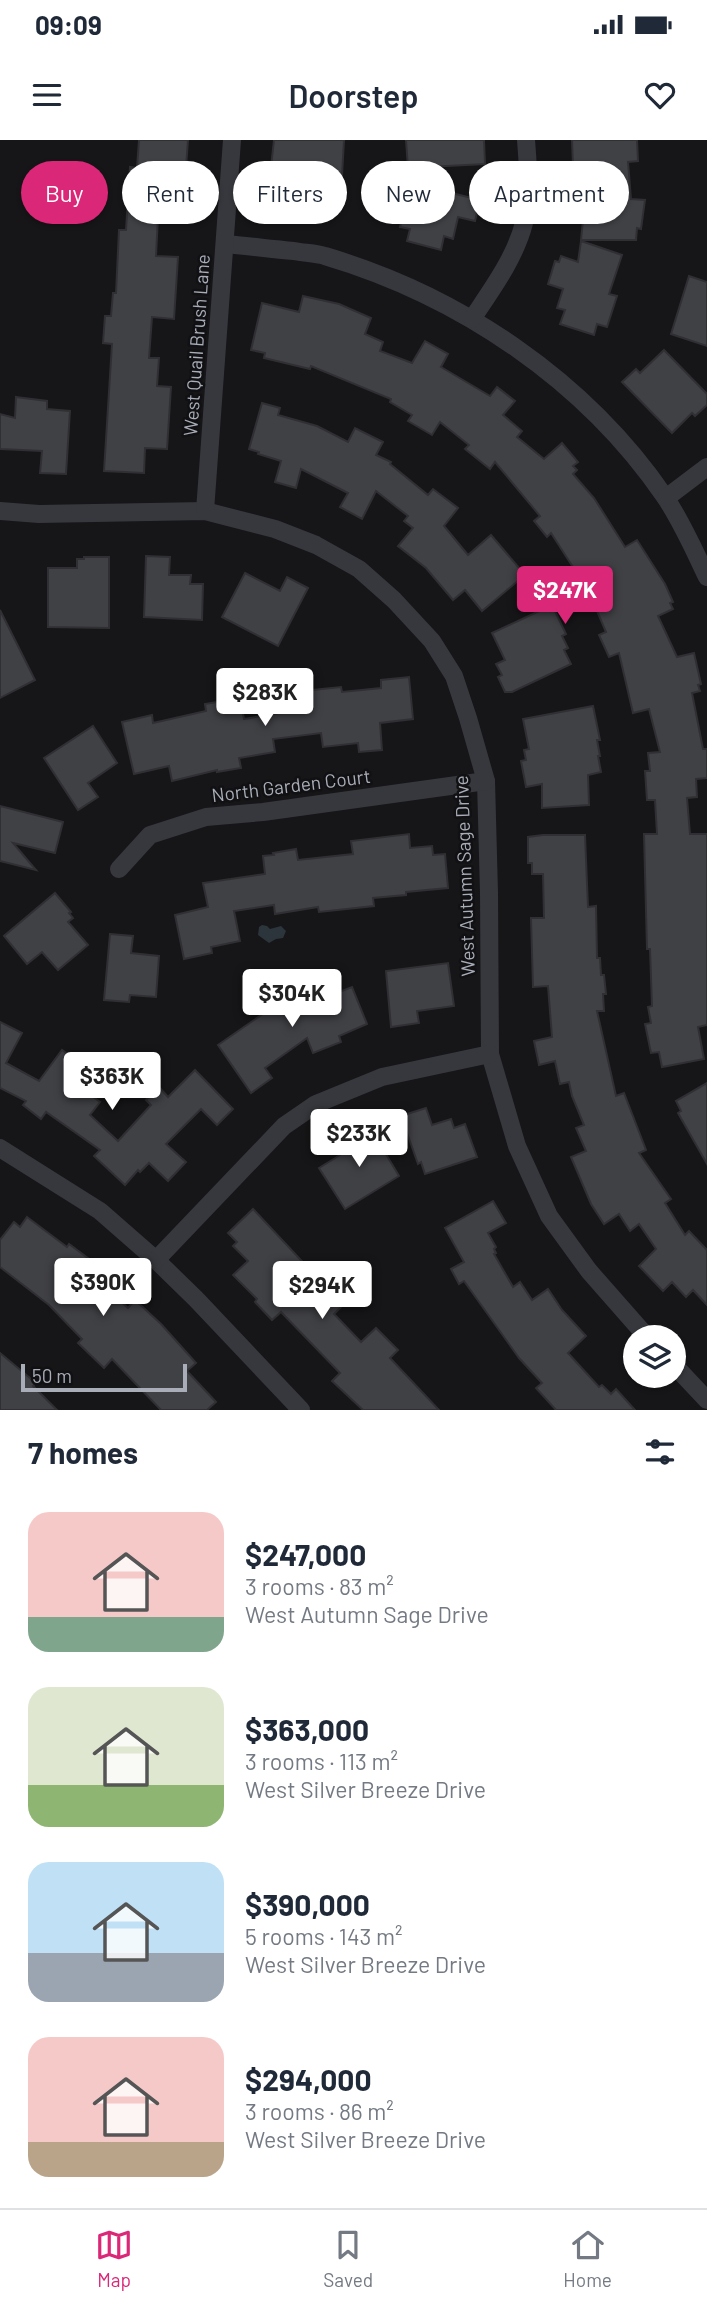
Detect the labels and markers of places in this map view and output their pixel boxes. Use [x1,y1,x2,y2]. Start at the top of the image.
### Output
pin: $247K [516,566,614,626]
pin: $283K [216,668,314,728]
pin: $304K [243,970,341,1029]
pin: $363K [63,1052,161,1112]
pin: $233K [310,1110,408,1169]
pin: $390K [54,1258,152,1318]
pin: $294K [273,1262,371,1321]

